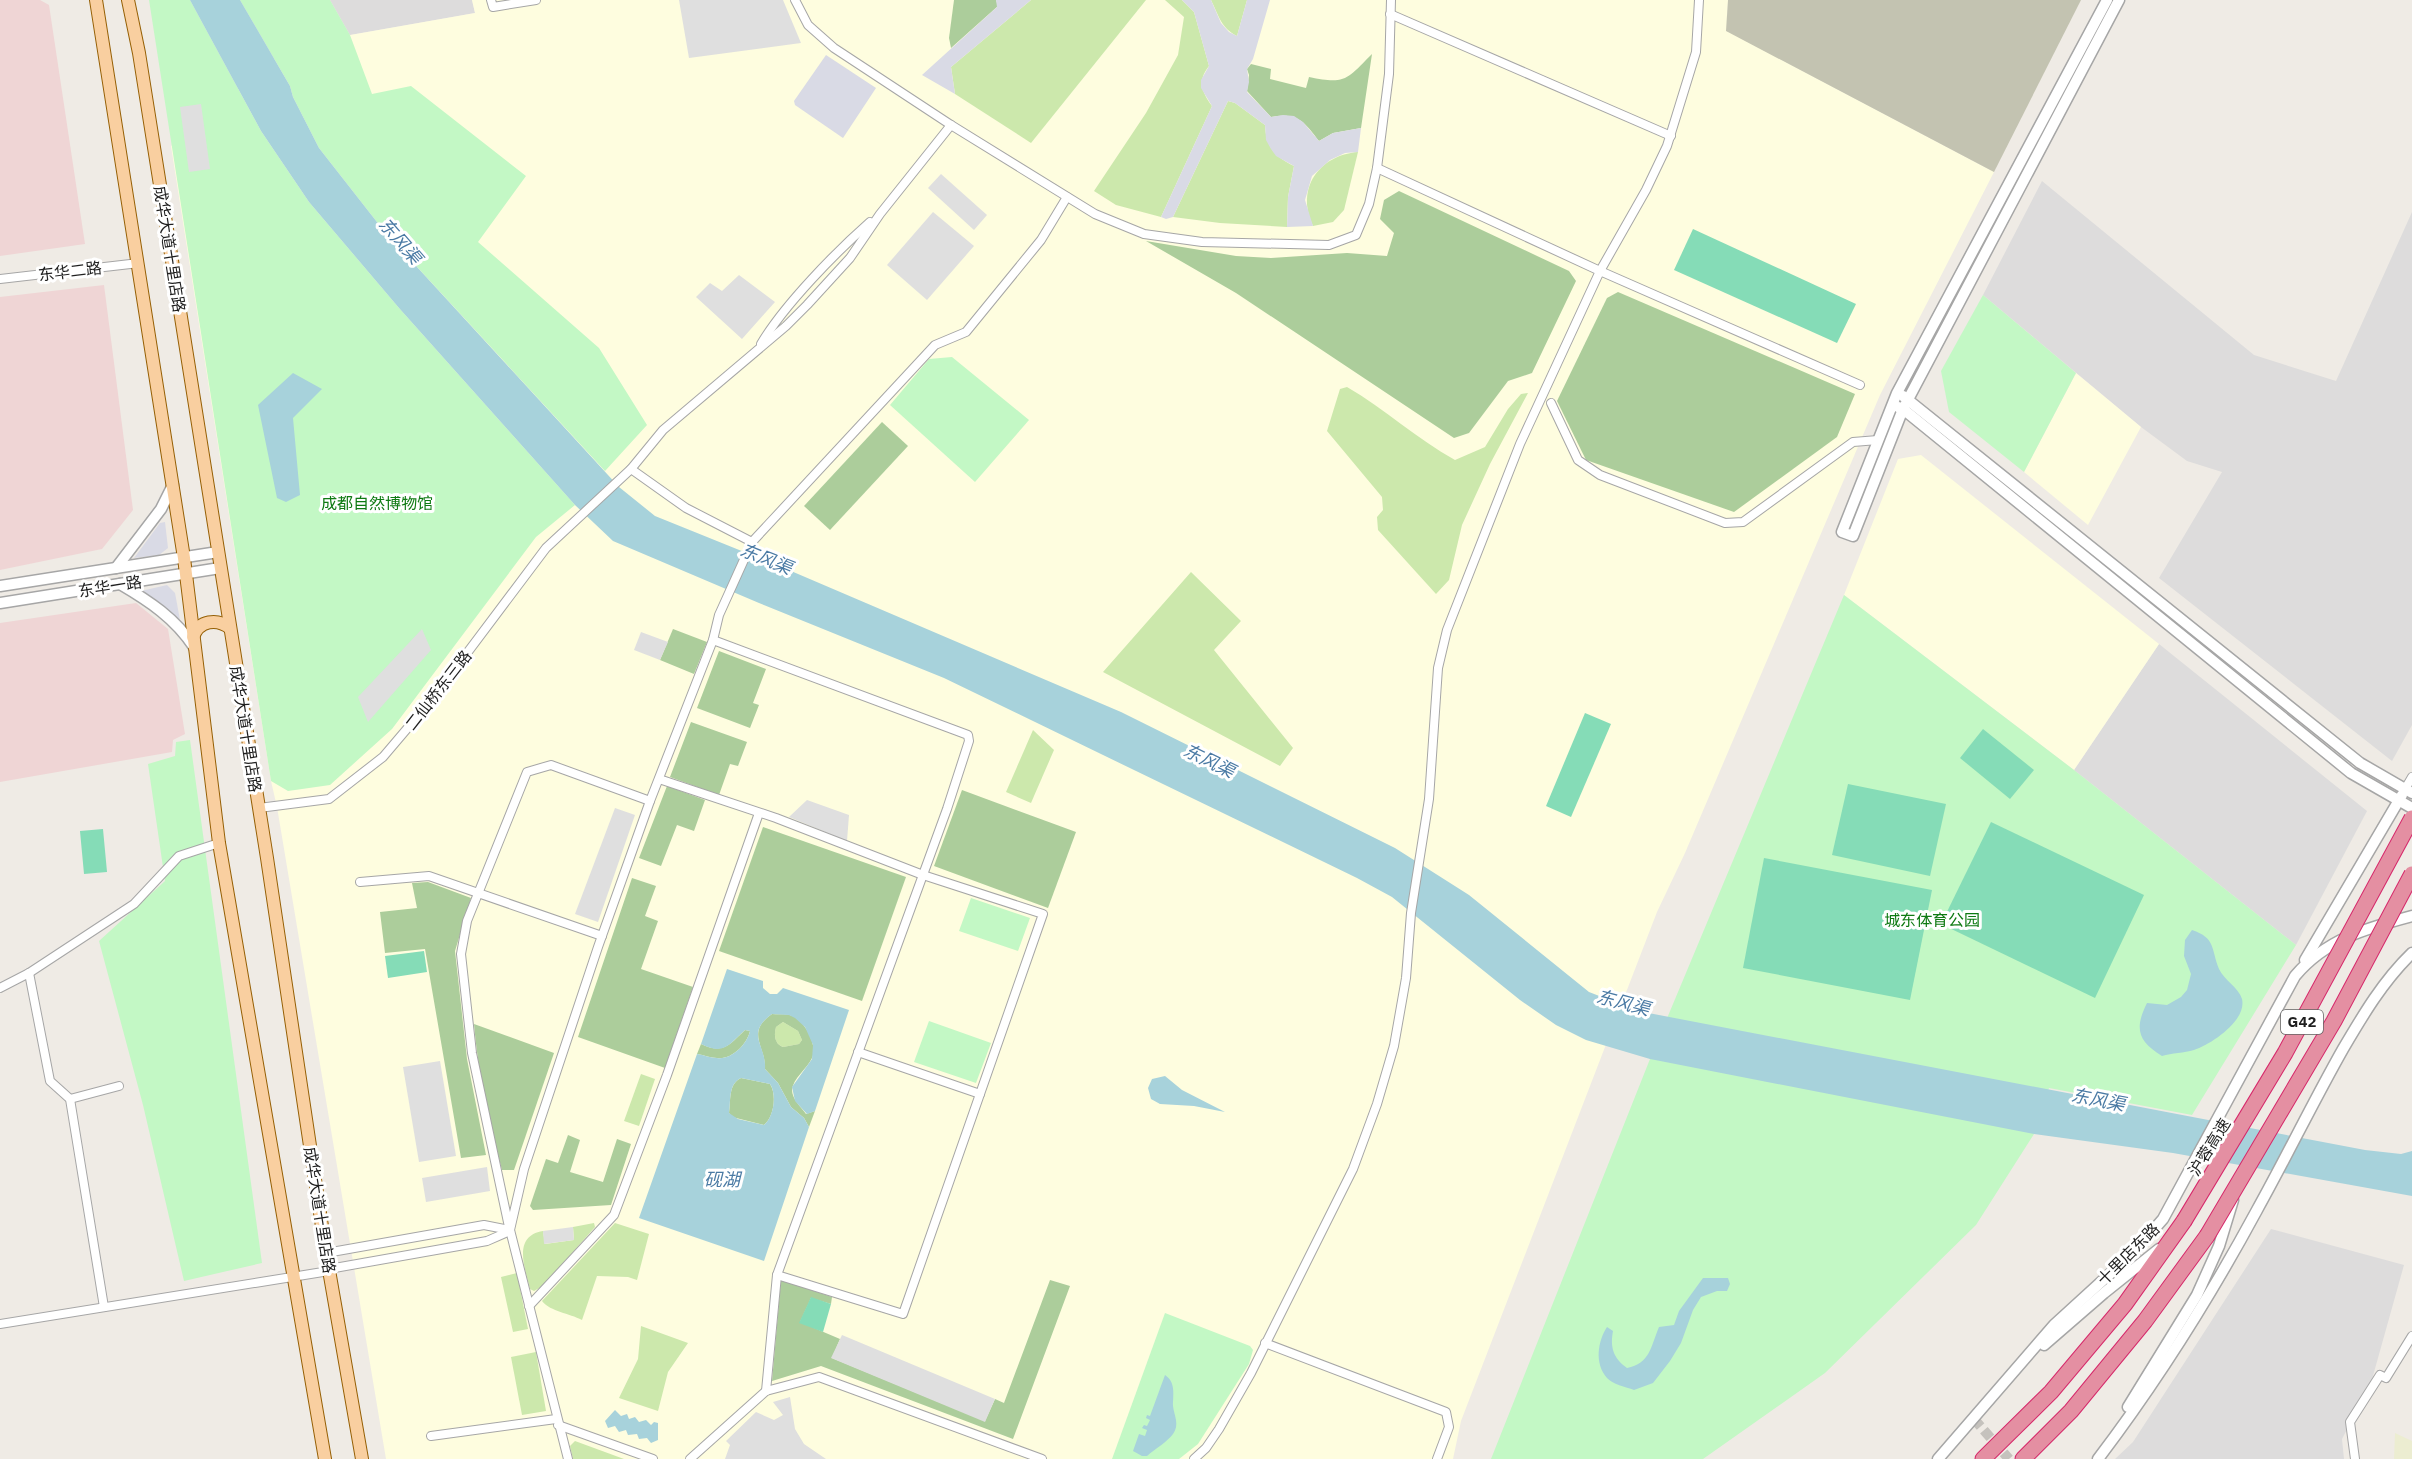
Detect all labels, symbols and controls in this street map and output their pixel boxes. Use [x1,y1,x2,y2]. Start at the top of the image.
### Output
street label: 成华大道十里店路 [150,184,190,314]
water label: 东风渠 [374,213,429,271]
street label: 东华二路 [37,257,103,285]
park label: 成都自然博物馆 [321,493,433,513]
water label: 东风渠 [737,538,798,580]
street label: 东华一路 [77,571,143,601]
street label: 二仙桥东三路 [401,646,475,734]
street label: 成华大道十里店路 [226,664,266,794]
water label: 东风渠 [1180,738,1241,784]
park label: 城东体育公园 [1884,910,1980,930]
water label: 东风渠 [1594,984,1655,1021]
road number: G42 [2281,1010,2323,1034]
water label: 东风渠 [2069,1083,2130,1117]
street label: 沪蓉高速 [2184,1115,2234,1179]
street label: 成华大道十里店路 [300,1145,340,1275]
water label: 砚湖 [704,1168,743,1191]
street label: 十里店东路 [2093,1219,2163,1289]

